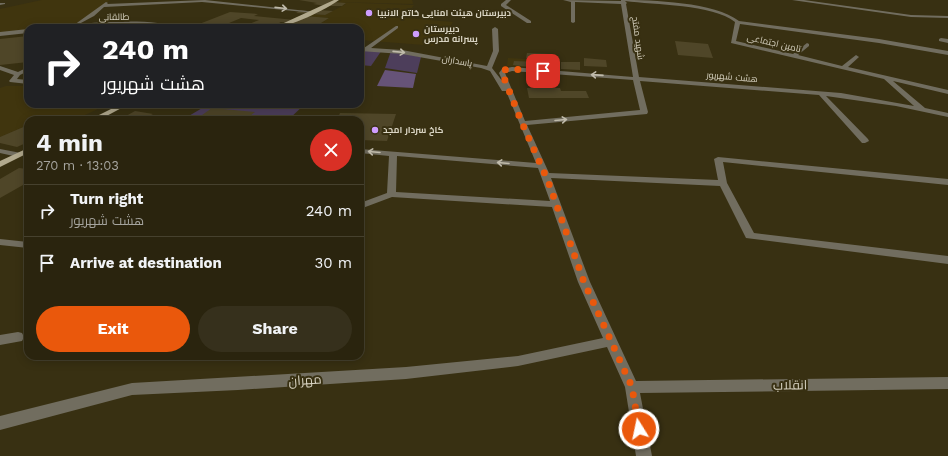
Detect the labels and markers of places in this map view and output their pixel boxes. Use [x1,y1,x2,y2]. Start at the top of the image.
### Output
marker: دبیرستان هیئت امنایی خاتم الانبیا [364,8,374,18]
place label: دبیرستان هیئت امنایی خاتم الانبیا [377,8,512,19]
place label: دبیرستان پسرانه مدرس [424,24,479,45]
marker: دبیرستان پسرانه مدرس [411,29,421,39]
pin [526,54,560,88]
marker: کاخ سردار امجد [370,125,380,135]
place label: کاخ سردار امجد [383,125,444,137]

